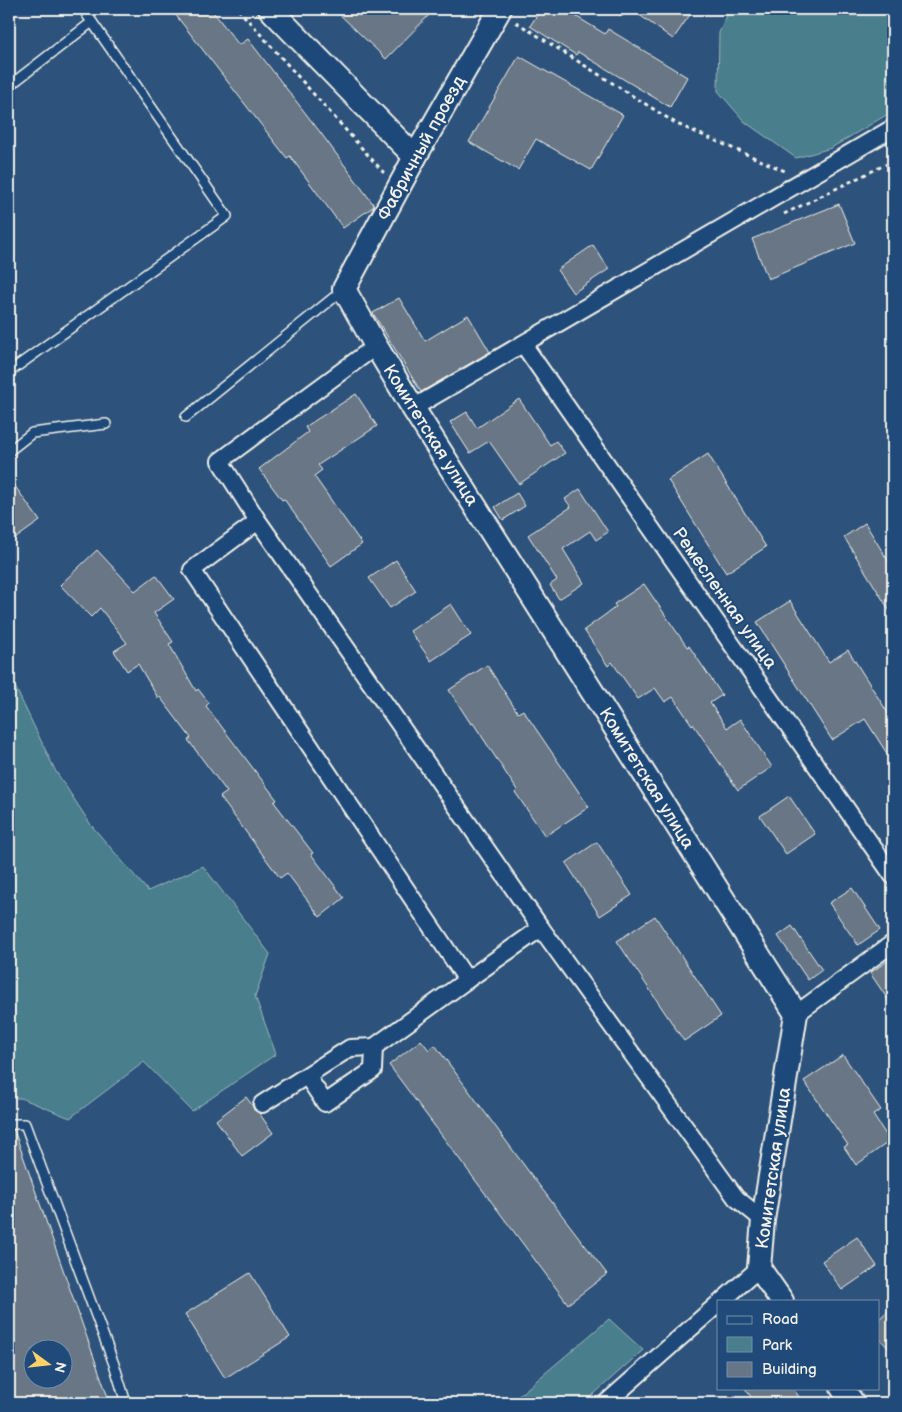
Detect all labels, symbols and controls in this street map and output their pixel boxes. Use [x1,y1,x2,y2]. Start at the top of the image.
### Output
street label: Фабричный проезд [373,72,470,224]
street label: Комитетская улица [379,361,483,510]
street label: Ремесленная улица [668,523,782,673]
street label: Комитетская улица [595,704,699,853]
street label: Комитетская улица [752,1086,795,1250]
legend [717,1300,880,1390]
text: Road [762,1310,798,1329]
text: Park [762,1336,793,1355]
north arrow [22,1340,72,1390]
text: N [51,1360,70,1375]
text: Building [762,1360,817,1379]

